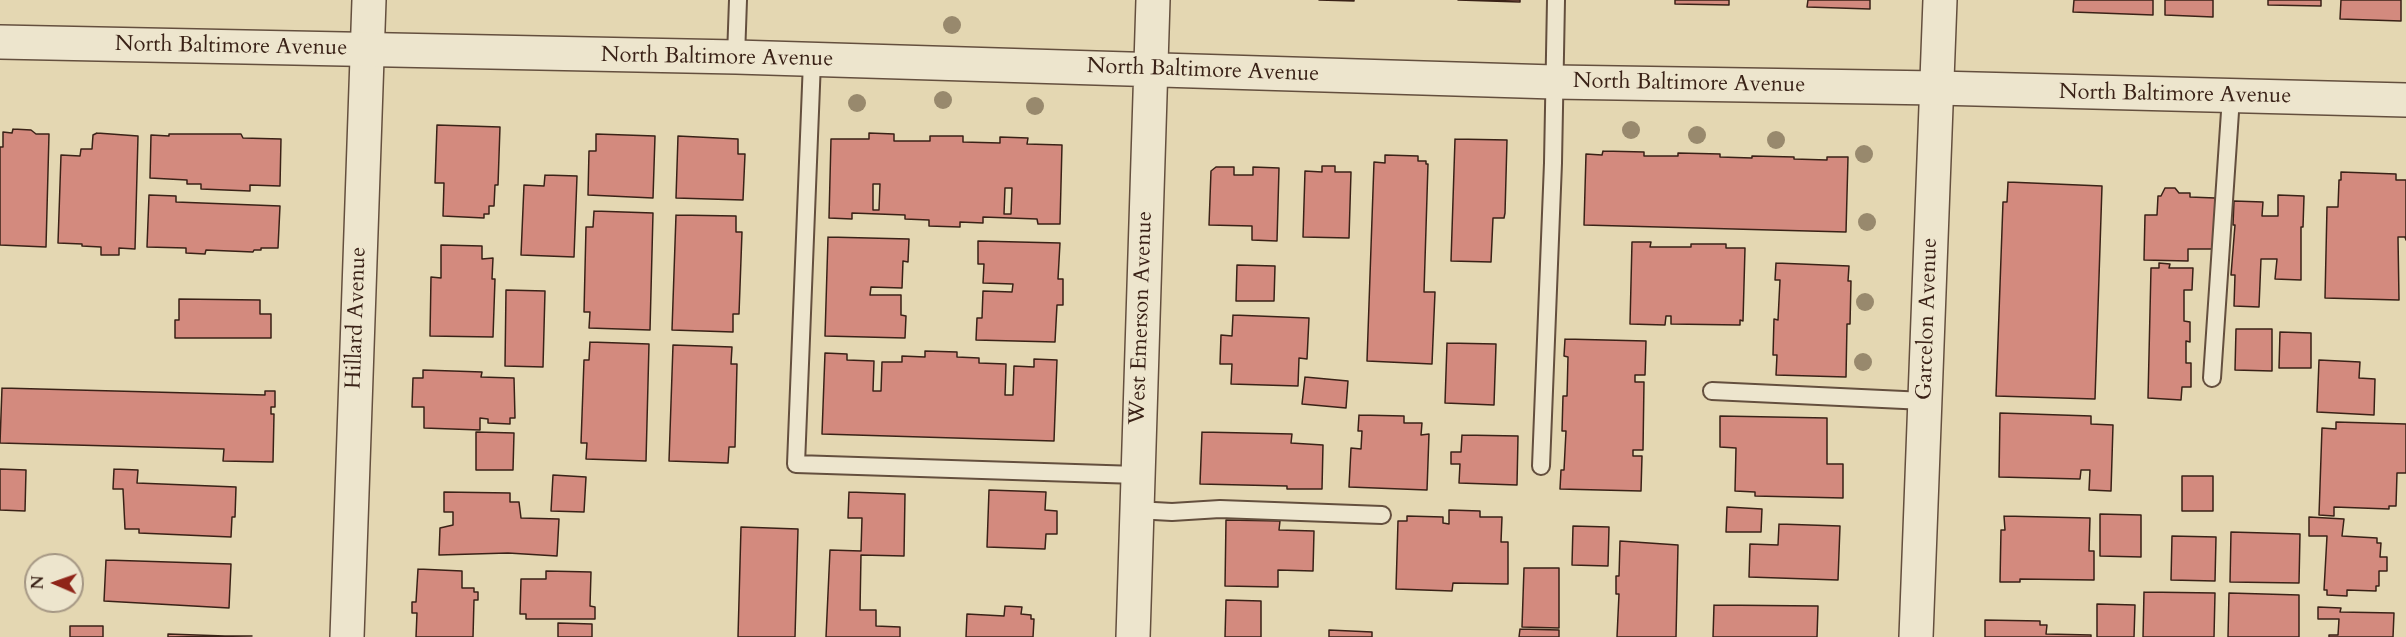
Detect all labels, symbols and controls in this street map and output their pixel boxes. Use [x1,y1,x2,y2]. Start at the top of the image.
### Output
street label: North Baltimore Avenue [115,32,347,62]
street label: North Baltimore Avenue [601,43,833,73]
street label: North Baltimore Avenue [1086,54,1320,88]
street label: North Baltimore Avenue [1573,69,1805,99]
street label: North Baltimore Avenue [2059,80,2291,110]
street label: West Emerson Avenue [1125,211,1159,425]
street label: Garcelon Avenue [1912,237,1944,401]
street label: Hillard Avenue [341,246,373,390]
north arrow [24,553,84,613]
text: N [27,575,49,590]

